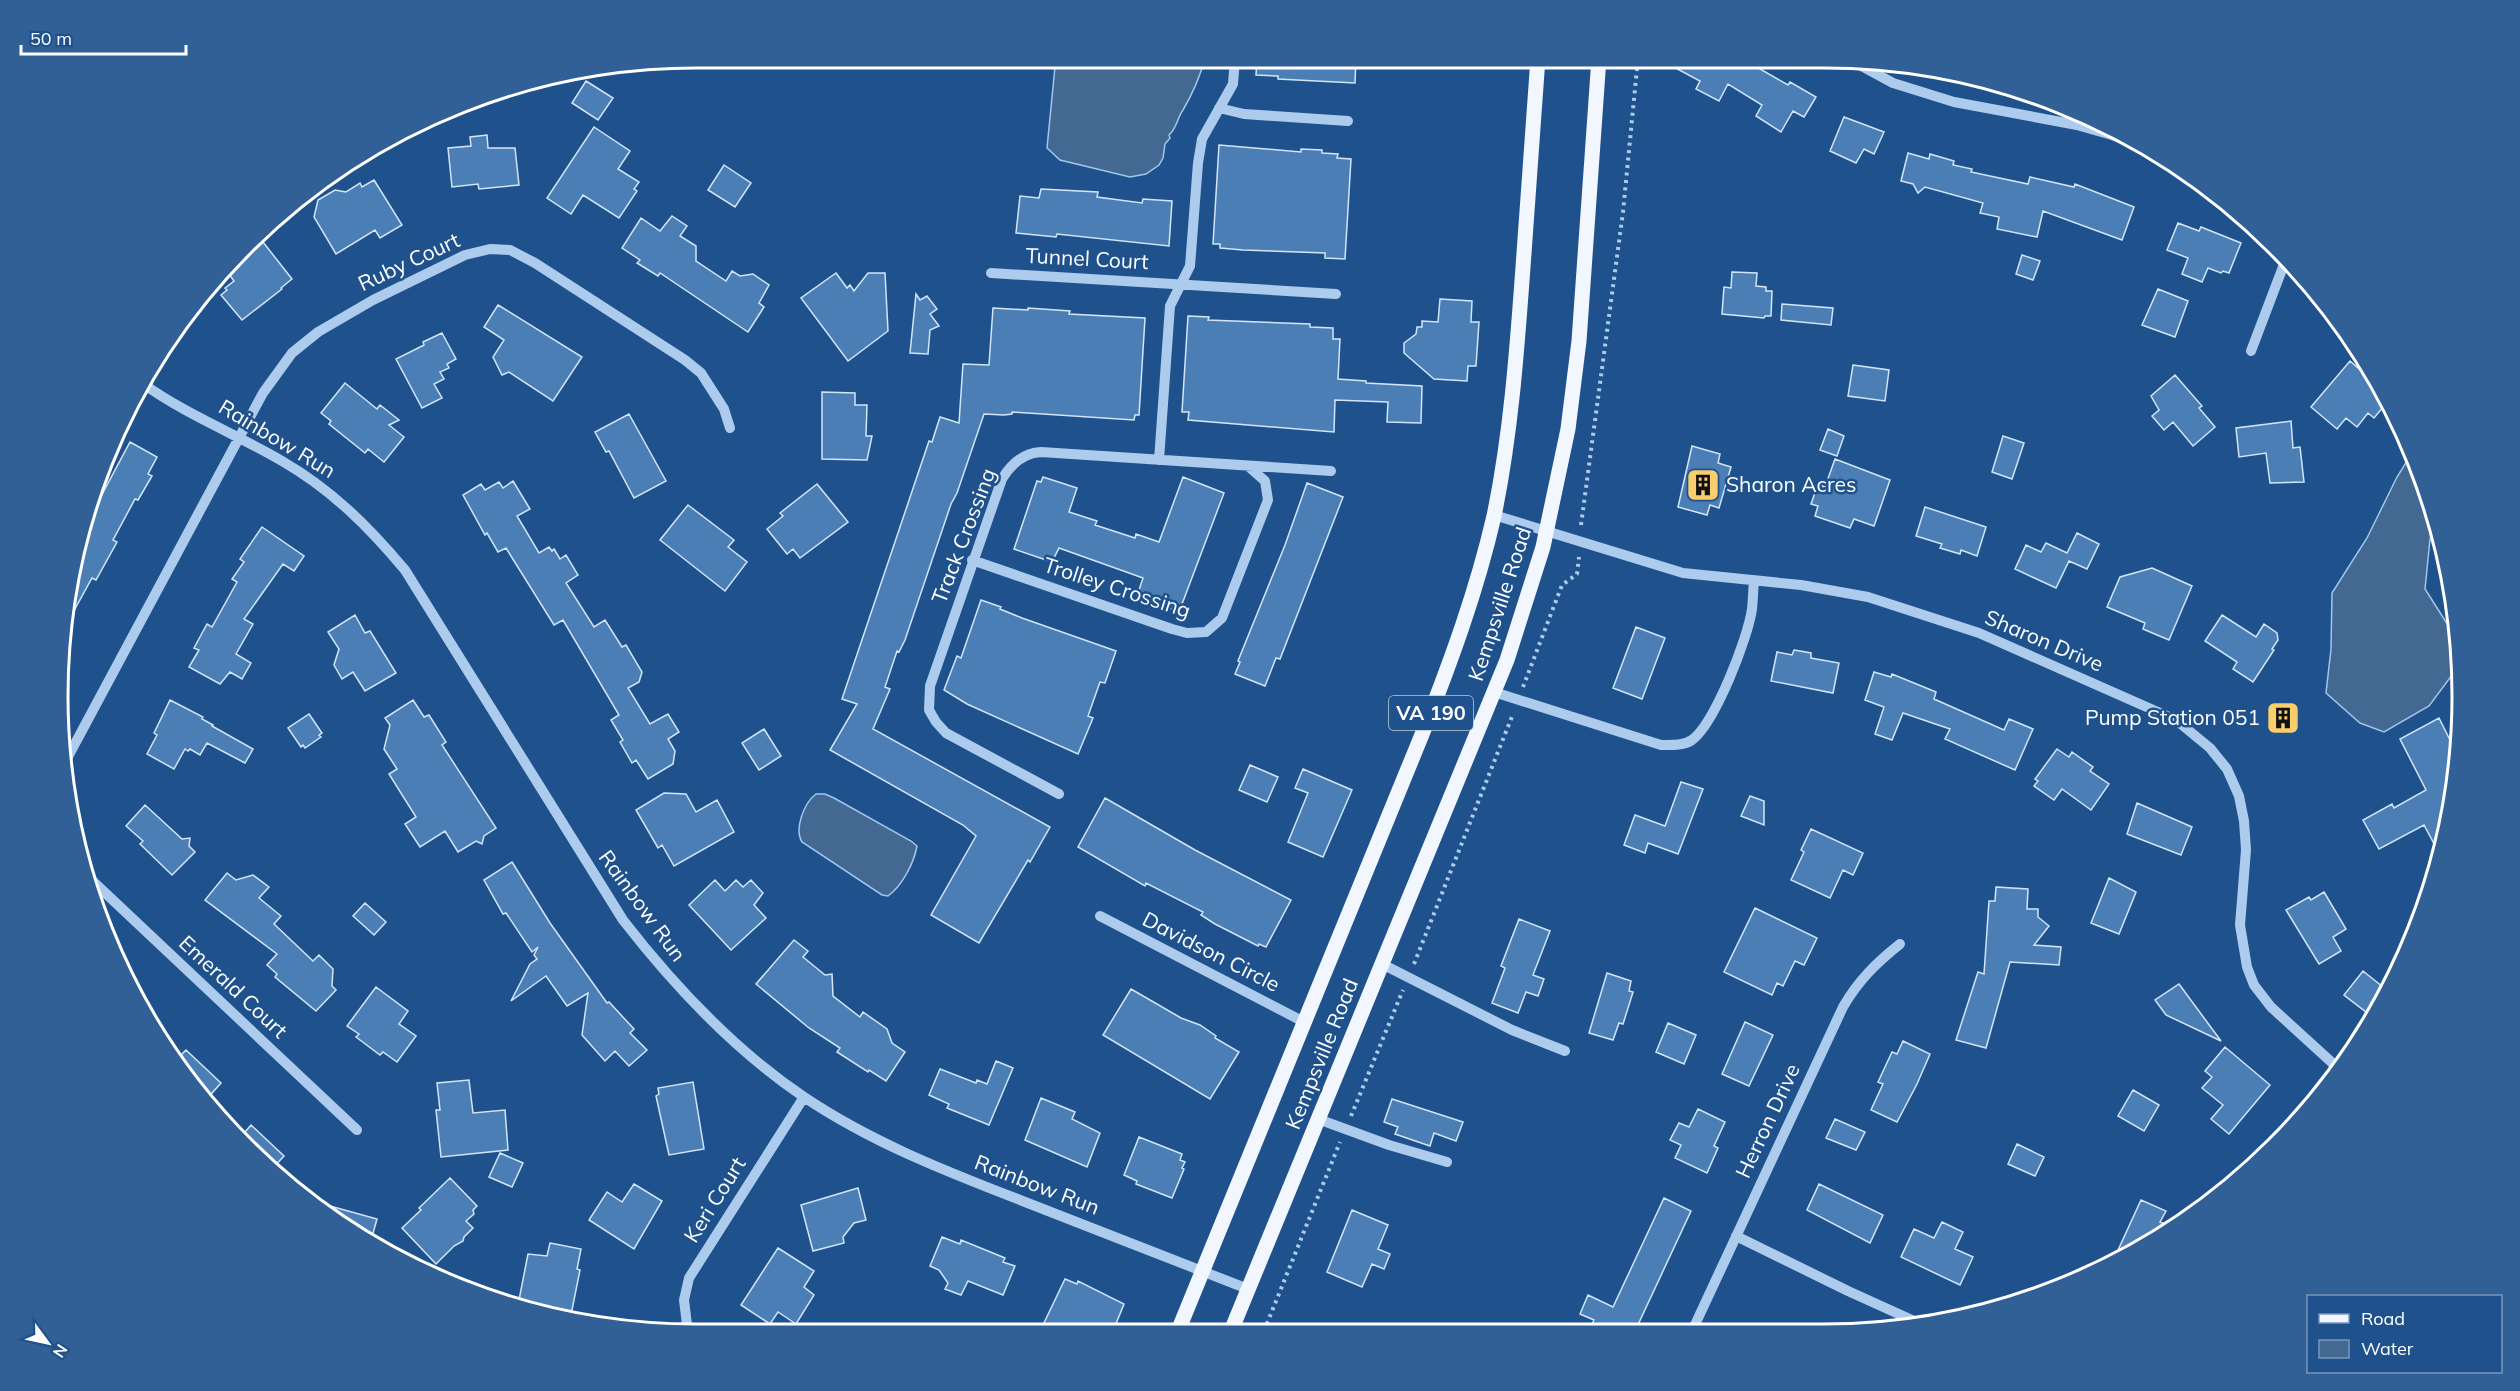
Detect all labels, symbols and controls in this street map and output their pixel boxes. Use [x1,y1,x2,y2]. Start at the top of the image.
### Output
scale bar [21,18,186,56]
text: 50 m [30,27,72,50]
street label: Ruby Court [354,226,463,296]
street label: Tunnel Court [1025,242,1149,274]
street label: Rainbow Run [214,393,341,483]
street label: Track Crossing [925,464,1001,607]
building icon: Sharon Acres [1685,467,1721,503]
place label: Sharon Acres [1726,471,1856,497]
street label: Kempsville Road [1462,523,1536,684]
street label: Trolley Crossing [1040,551,1194,623]
street label: Sharon Drive [1981,603,2107,677]
road number: VA 190 [1389,696,1473,730]
building icon: Pump Station 051 [2265,700,2301,736]
place label: Pump Station 051 [2085,704,2260,730]
street label: Rainbow Run [594,845,692,966]
street label: Davidson Circle [1138,905,1285,997]
street label: Emerald Court [174,929,293,1043]
street label: Kempsville Road [1279,974,1363,1133]
street label: Herron Drive [1729,1059,1805,1182]
street label: Rainbow Run [971,1148,1103,1220]
street label: Keri Court [678,1152,751,1247]
legend [2307,1295,2502,1373]
text: Road [2361,1307,2405,1330]
north arrow [18,1313,78,1373]
text: Water [2361,1337,2414,1360]
text: N [49,1341,72,1362]

